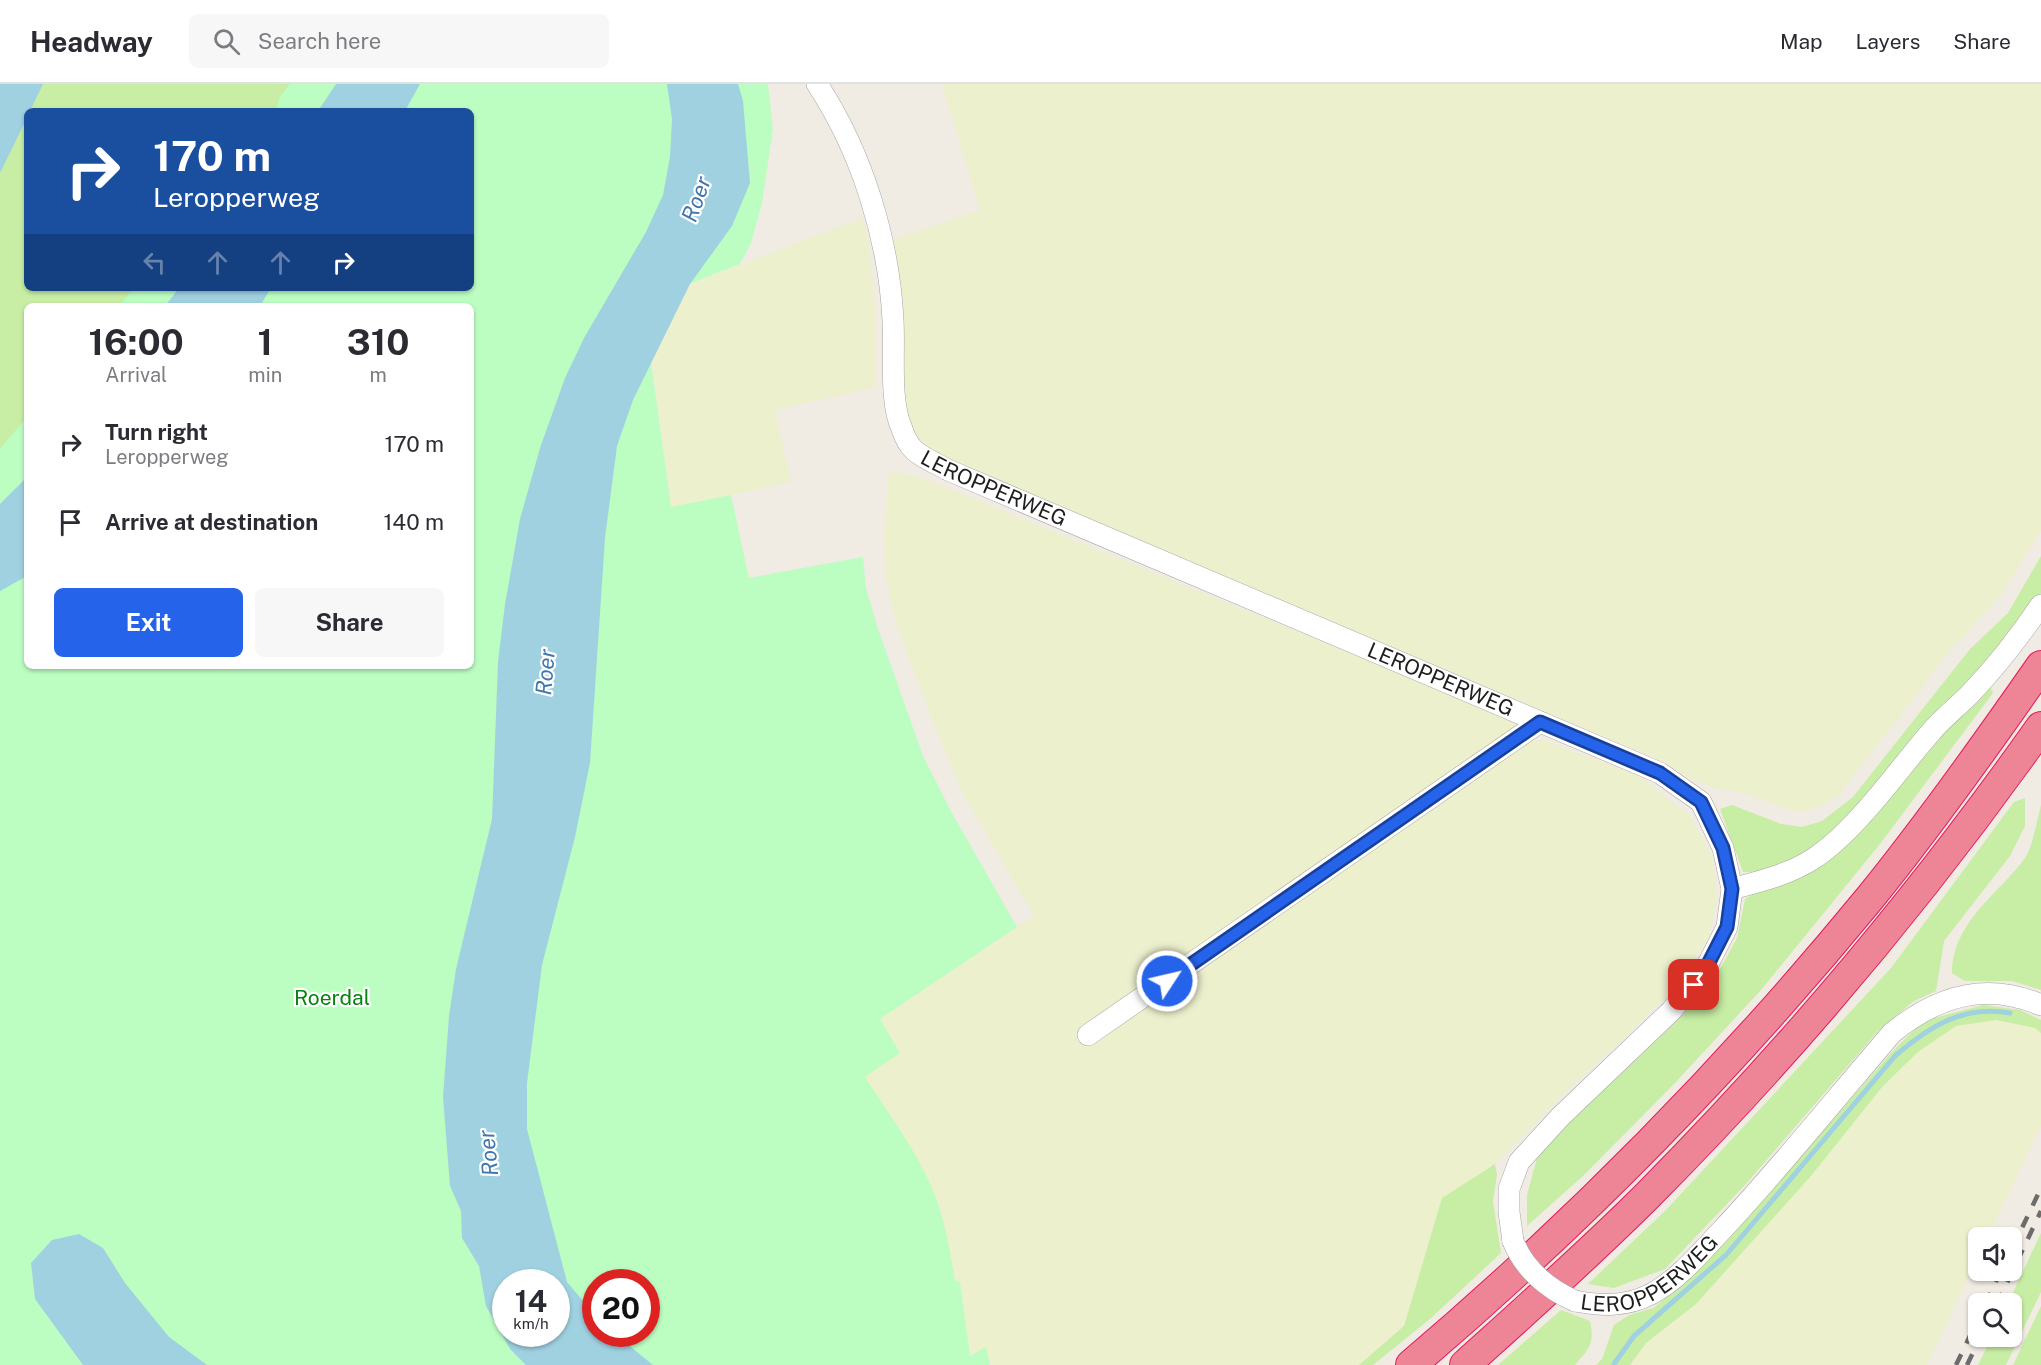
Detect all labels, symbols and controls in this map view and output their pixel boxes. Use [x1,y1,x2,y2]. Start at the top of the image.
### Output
search box [189,14,609,68]
text: Headway [30,25,153,58]
icon: search [210,25,243,58]
text: Search here [258,28,381,54]
text: Map [1780,29,1823,54]
text: Layers [1856,29,1920,54]
text: Share [1953,29,2011,54]
text: 170 m [153,131,271,180]
icon: right [54,132,132,210]
water label: Roer [676,172,716,225]
text: Leropperweg [153,181,320,213]
icon: left [138,246,171,279]
icon: ahead [201,246,234,279]
icon: ahead [264,246,297,279]
icon: right [327,246,360,279]
text: 16:00 [89,321,184,363]
text: 1 [258,321,273,363]
text: 310 [347,321,409,363]
text: Arrival [105,363,167,387]
text: min [248,363,282,387]
text: m [369,363,387,387]
text: Turn right [105,419,208,445]
icon: right [54,428,87,461]
text: 170 m [384,431,444,457]
text: Leropperweg [105,445,229,469]
street label: LEROPPERWEG [917,445,1071,531]
icon: arrive [54,506,87,539]
text: Arrive at destination [105,509,318,535]
text: 140 m [383,509,444,535]
button: Exit [54,588,243,657]
button: Share [255,588,444,657]
street label: LEROPPERWEG [1364,637,1518,721]
water label: Roer [530,647,560,696]
position arrow [1135,949,1199,1013]
pin [1668,959,1719,1010]
icon: arrive [1677,968,1710,1001]
park label: Roerdal [294,985,370,1010]
water label: Roer [473,1128,503,1177]
map controls [1968,1227,2022,1347]
button: sound [1968,1227,2022,1281]
street label: LEROPPERWEG [1579,1230,1723,1317]
speed limit sign: 20 [582,1269,660,1347]
text: 14 [515,1283,547,1319]
button: search [1968,1293,2022,1347]
text: km/h [513,1315,549,1332]

